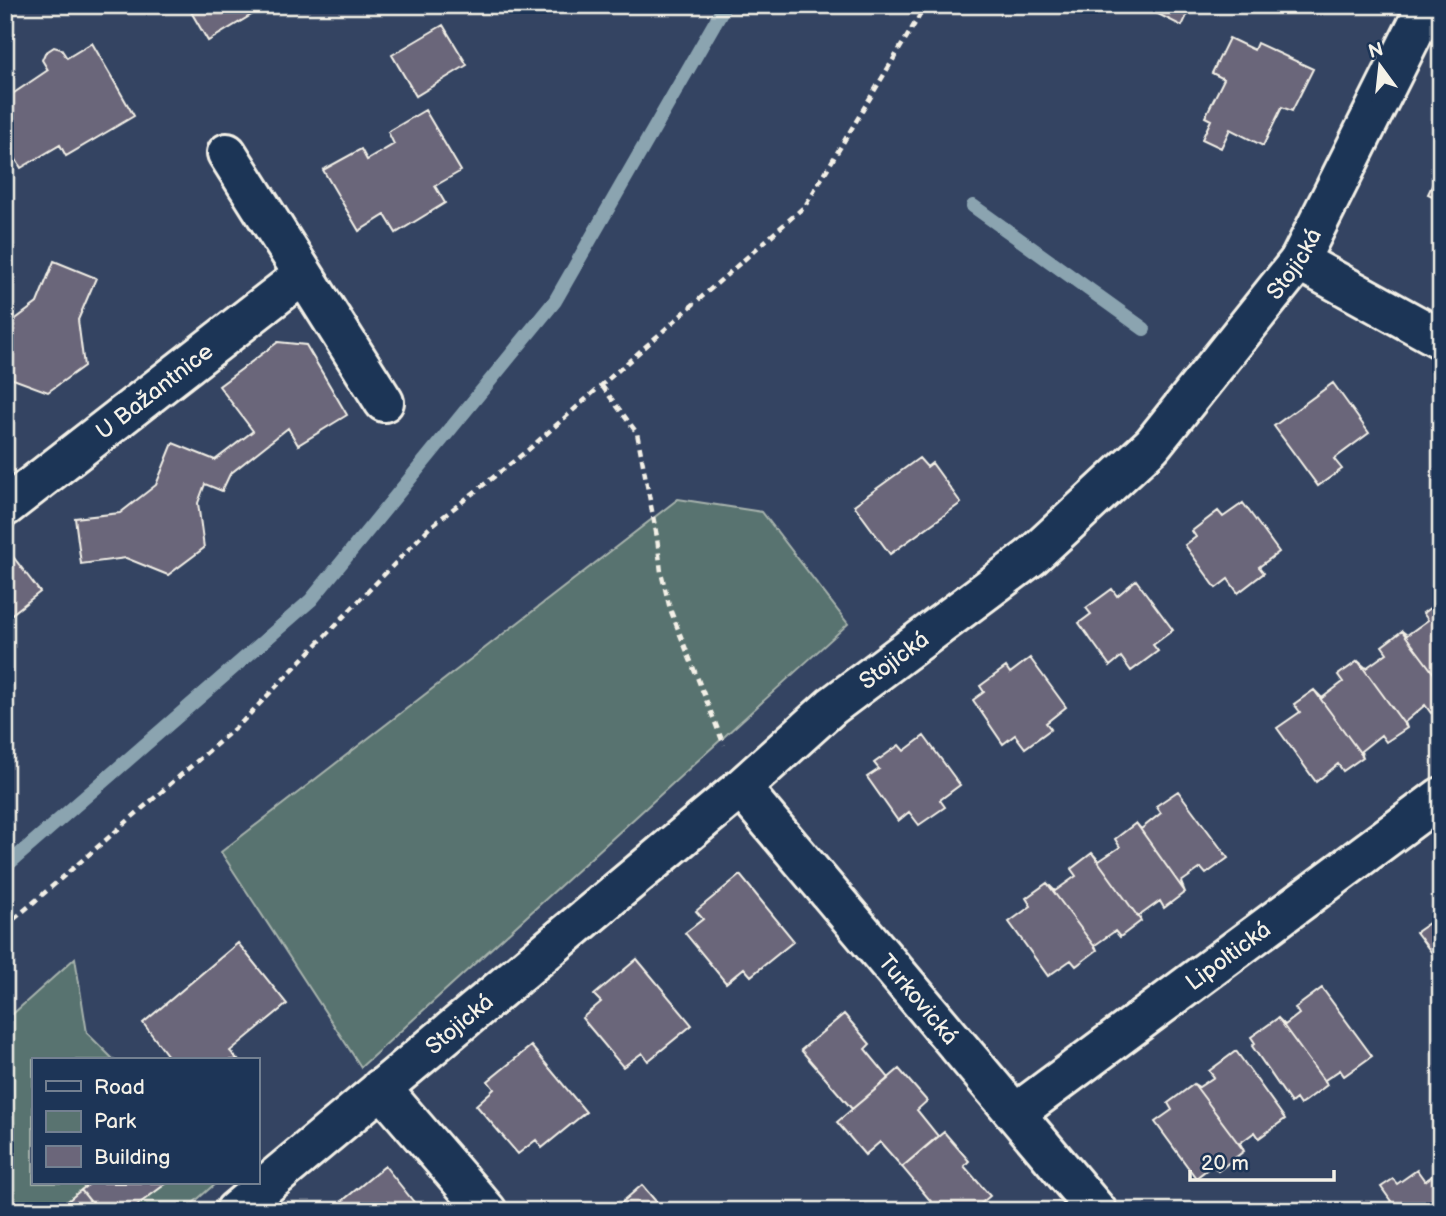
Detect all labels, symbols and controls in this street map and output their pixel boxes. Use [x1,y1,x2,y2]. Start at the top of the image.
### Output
north arrow [1344,32,1414,102]
text: N [1366,38,1386,64]
street label: Stojická [1261,224,1328,306]
street label: U Bažantnice [91,338,219,446]
street label: Stojická [854,625,935,696]
street label: Lipoltická [1180,916,1276,997]
street label: Turkovická [872,949,964,1051]
street label: Stojická [420,988,499,1061]
legend [32,1058,259,1184]
text: Road [94,1075,145,1100]
text: Park [94,1109,137,1134]
scale bar [1190,1139,1334,1183]
text: Building [94,1145,170,1170]
text: 20 m [1201,1151,1249,1176]

